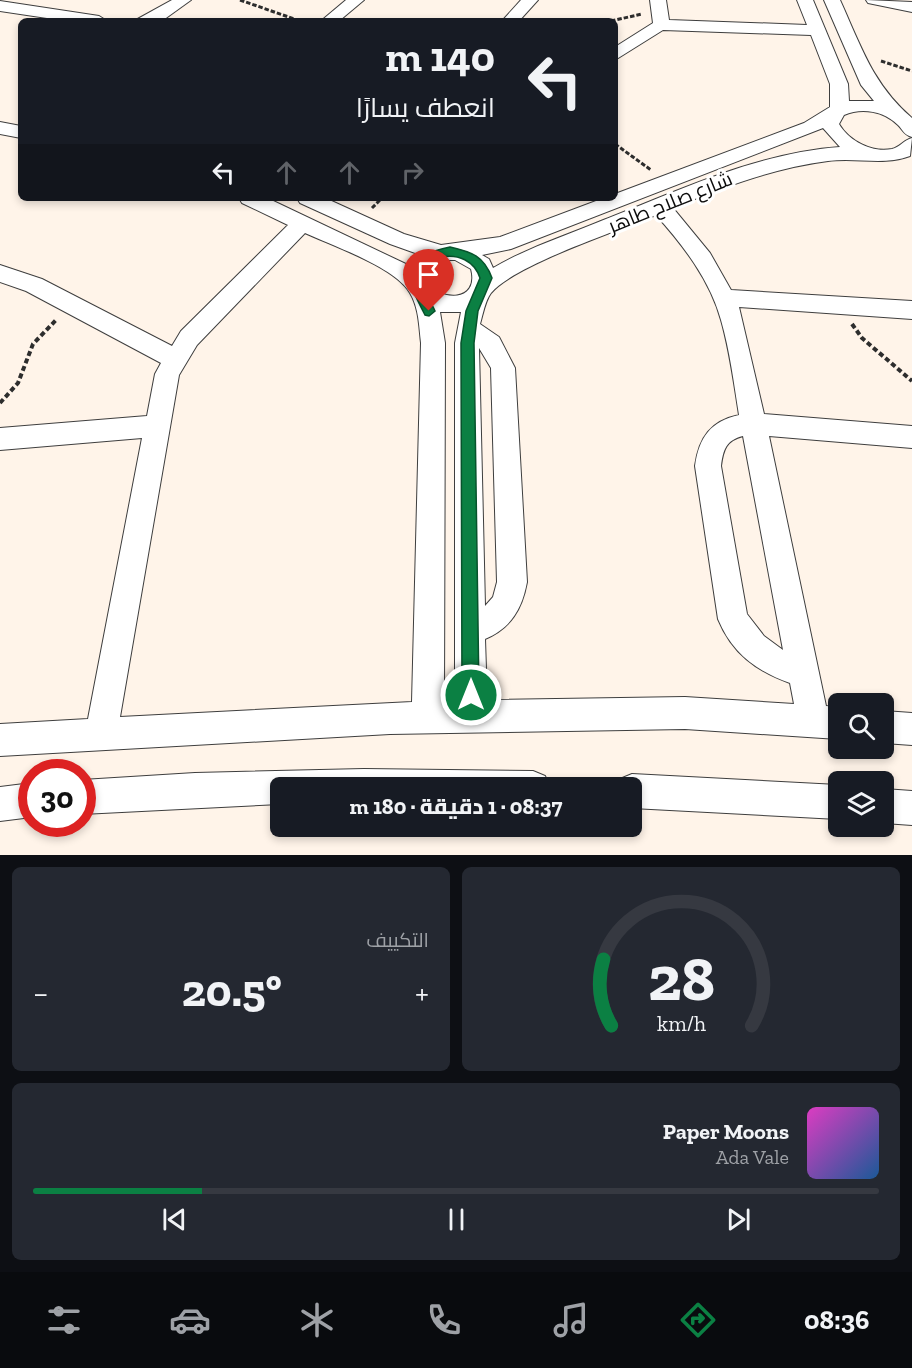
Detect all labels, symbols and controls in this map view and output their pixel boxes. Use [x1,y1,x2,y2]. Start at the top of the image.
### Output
text: 140 m [385,31,495,82]
icon: left [516,42,594,120]
text: انعطف يسارًا [356,92,495,124]
icon: left [207,156,240,189]
icon: ahead [270,156,303,189]
icon: ahead [333,156,366,189]
icon: right [396,156,429,189]
street label: شارع صلاح طاهر [603,166,736,240]
pin [403,249,454,311]
icon: arrive [412,258,445,291]
position arrow [439,663,503,727]
map controls [828,693,894,837]
button: search [828,693,894,759]
speed limit sign: 30 [18,759,96,837]
button: layers [828,771,894,837]
text: 08:37 · 1 دقيقة · 180 m [350,793,562,820]
text: التكييف [366,928,429,952]
text: 28 [647,941,715,1016]
text: 20.5° [182,964,282,1018]
text: − [33,973,48,1012]
text: + [415,973,429,1012]
text: km/h [657,1011,705,1036]
text: Paper Moons [663,1118,789,1145]
text: Ada Vale [716,1145,789,1169]
icon: previous [158,1203,191,1236]
icon: pause [440,1203,473,1236]
icon: next [722,1203,755,1236]
icon: filters [43,1299,85,1341]
icon: car [169,1299,211,1341]
icon: climate [296,1299,338,1341]
icon: phone [423,1299,465,1341]
icon: music [550,1299,592,1341]
icon: directions [677,1299,719,1341]
text: 08:36 [804,1304,870,1336]

